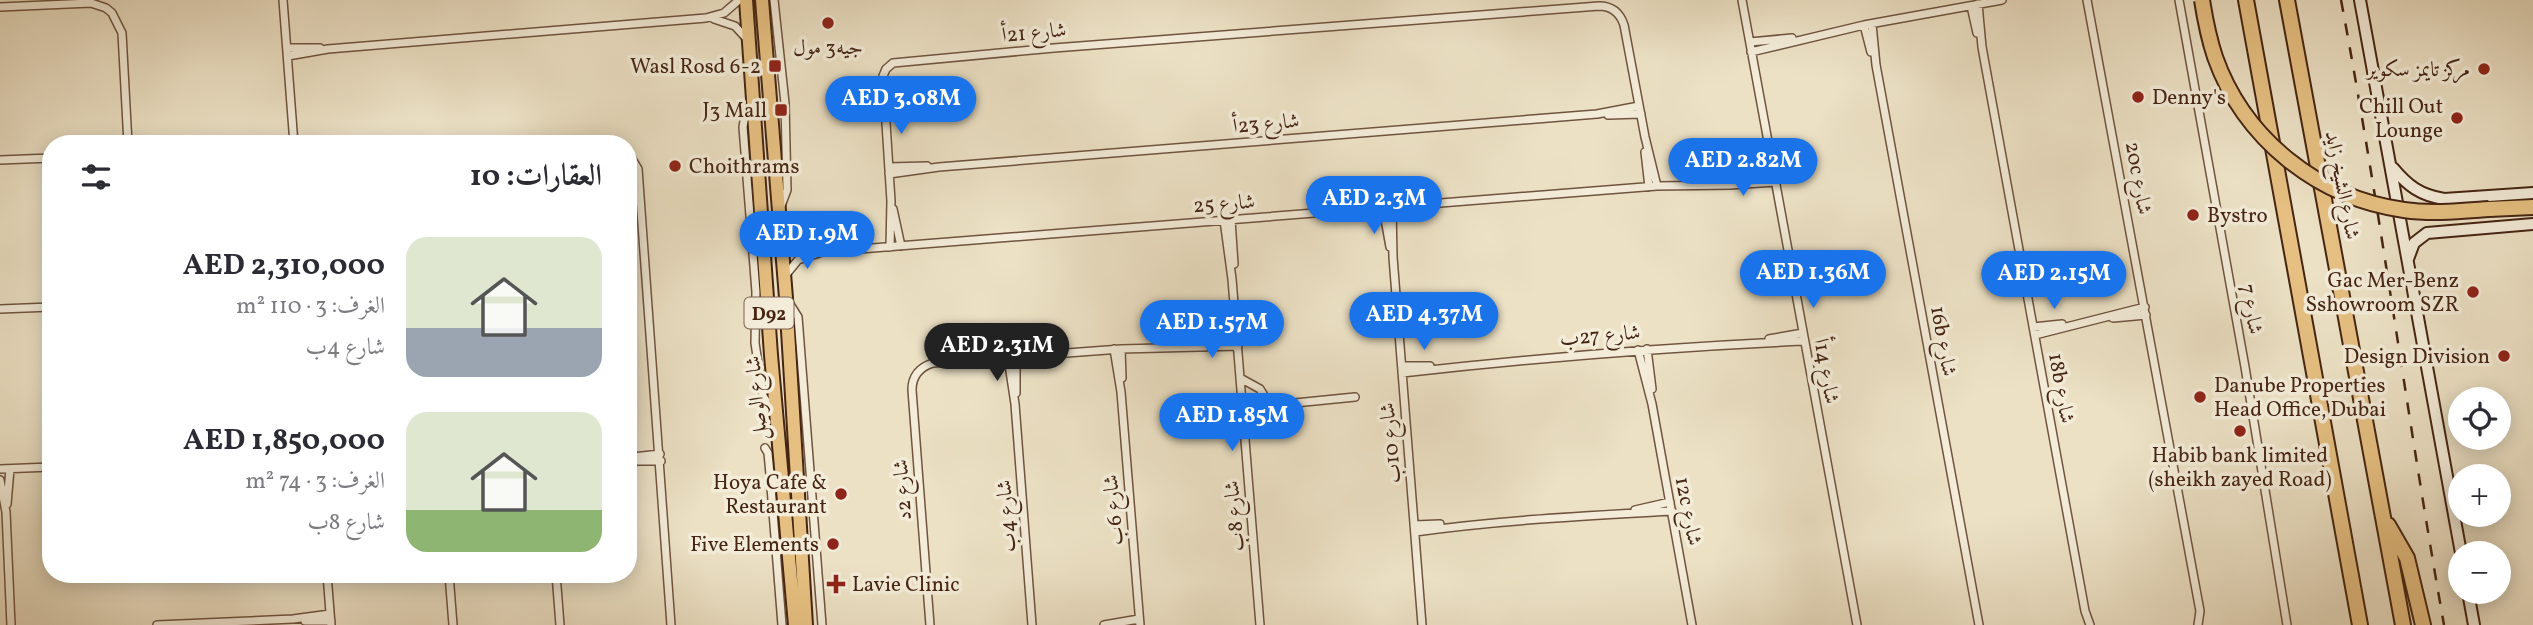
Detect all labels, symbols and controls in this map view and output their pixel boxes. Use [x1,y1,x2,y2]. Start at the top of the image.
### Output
street label: شارع 21أ [1000,14,1068,53]
marker: جيه3 مول [820,15,836,31]
place label: جيه3 مول [793,34,863,63]
place label: Wasl Rosd 6-2 [630,53,761,82]
place label: مركز تايمز سكوير [2364,56,2470,85]
marker: Wasl Rosd 6-2 [767,58,783,74]
marker: مركز تايمز سكوير [2476,61,2492,77]
pin: AED 3.08M [821,76,981,136]
text: AED 3.08M [841,83,961,115]
place label: Denny's [2152,84,2226,113]
marker: Denny's [2130,89,2146,105]
place label: Chill Out Lounge [2359,93,2443,146]
place label: J3 Mall [703,97,767,126]
marker: J3 Mall [773,102,789,118]
street label: شارع 23أ [1231,105,1301,144]
marker: Chill Out Lounge [2449,110,2465,126]
street label: شارع الشيخ زايد [2314,128,2366,243]
pin: AED 2.82M [1663,138,1823,198]
street label: 20c شارع [2115,139,2158,217]
text: AED 2.82M [1684,145,1802,177]
place label: Choithrams [689,153,799,182]
text: العقارات: 10 [470,156,602,198]
icon: filters [77,158,115,196]
marker: Choithrams [667,158,683,174]
pin: AED 2.3M [1302,176,1446,236]
text: AED 2.3M [1322,183,1426,215]
street label: شارع 25 [1192,188,1256,223]
place label: Bystro [2207,202,2268,231]
marker: Bystro [2185,207,2201,223]
pin: AED 1.9M [735,212,879,271]
text: AED 1.9M [756,218,858,250]
text: AED 2,310,000 [183,245,385,287]
pin: AED 1.36M [1733,250,1893,310]
pin: AED 2.15M [1974,252,2134,311]
text: AED 1.36M [1756,257,1870,289]
text: AED 2.15M [1997,258,2111,290]
icon: home [462,265,546,349]
place label: Gac Mer-Benz Sshowroom SZR [2306,267,2459,320]
street label: شارع 7 [2230,282,2269,337]
marker: Gac Mer-Benz Sshowroom SZR [2465,284,2481,300]
text: الغرف: 3 · 110 m² [236,291,385,323]
pin: AED 4.37M [1344,292,1504,352]
road number: D92 [744,298,794,328]
text: AED 4.37M [1365,299,1483,331]
pin: AED 1.57M [1132,300,1292,360]
street label: 16b شارع [1920,304,1963,379]
text: AED 1.57M [1156,307,1268,339]
street label: شارع 27ب [1558,319,1642,356]
pin: AED 2.31M [917,324,1077,383]
text: AED 2.31M [940,330,1054,362]
text: شارع 4ب [305,332,385,364]
street label: شارع 14أ [1804,336,1848,407]
place label: Design Division [2344,343,2490,372]
marker: Design Division [2496,348,2512,364]
street label: 18b شارع [2038,351,2081,426]
street label: شارع الوصل [739,354,778,441]
place label: Danube Properties Head Office, Dubai [2214,372,2386,425]
map controls [2448,387,2511,604]
button: locate [2448,387,2511,450]
marker: Danube Properties Head Office, Dubai [2192,389,2208,405]
pin: AED 1.85M [1152,393,1312,453]
text: AED 1.85M [1175,400,1289,432]
street label: شارع 10ب [1374,401,1411,484]
text: AED 1,850,000 [183,420,385,462]
marker: Habib bank limited (sheikh zayed Road) [2232,423,2248,439]
icon: home [462,440,546,524]
place label: Habib bank limited (sheikh zayed Road) [2148,442,2332,495]
street label: شارع 2د [887,458,922,522]
button: + [2448,464,2511,527]
text: الغرف: 3 · 74 m² [245,466,385,498]
place label: Hoya Cafe & Restaurant [713,469,827,522]
street label: شارع 6ب [1097,473,1134,546]
street label: 12c شارع [1665,474,1708,549]
street label: شارع 4ب [990,479,1026,553]
street label: شارع 8ب [1218,479,1255,552]
marker: Hoya Cafe & Restaurant [833,486,849,502]
text: شارع 8ب [307,507,385,539]
place label: Five Elements [690,531,819,560]
marker: Five Elements [825,536,841,552]
button: − [2448,541,2511,604]
place label: Lavie Clinic [852,571,960,600]
marker: Lavie Clinic [826,574,846,594]

